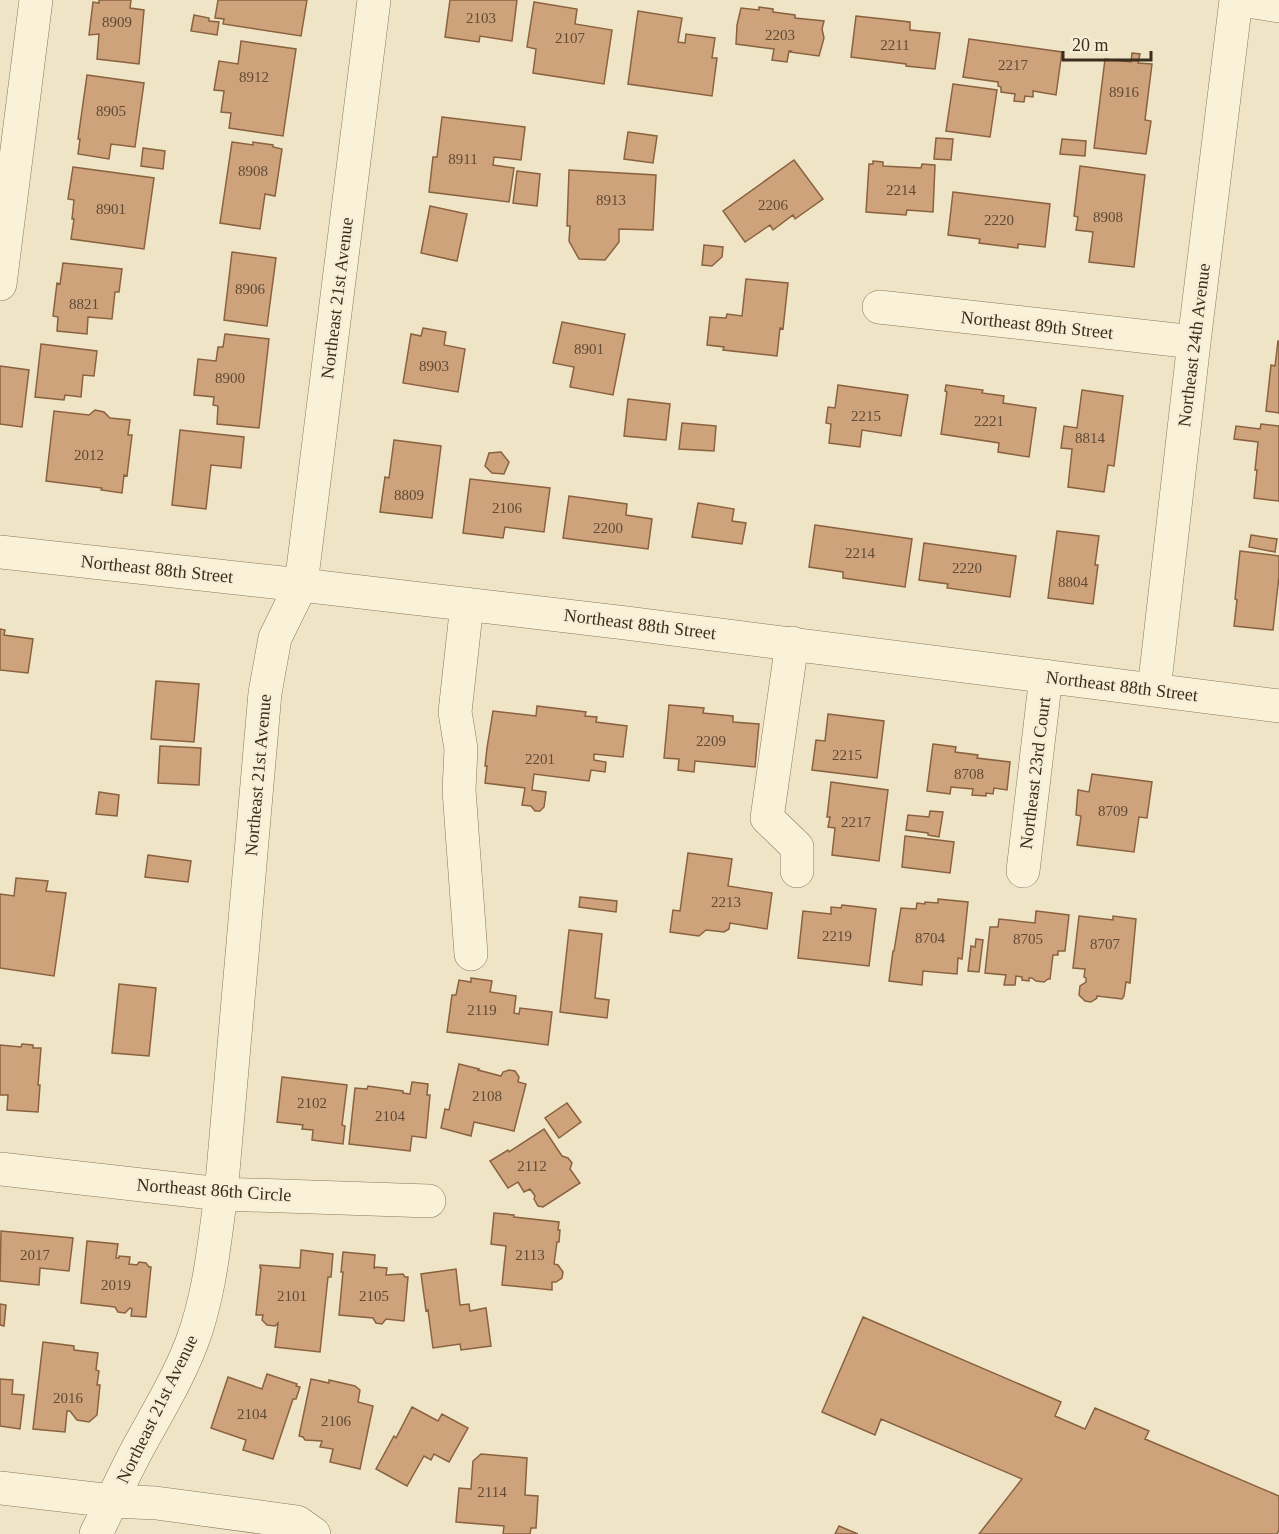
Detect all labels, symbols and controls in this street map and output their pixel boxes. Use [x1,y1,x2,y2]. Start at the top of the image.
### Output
house number: 2103 [466,10,496,26]
house number: 8909 [102,14,132,30]
scale bar [1063,24,1152,62]
house number: 2203 [765,27,795,43]
house number: 2107 [555,30,586,46]
text: 20 m [1072,35,1109,55]
house number: 2211 [880,37,910,53]
house number: 2217 [998,57,1029,73]
house number: 8912 [239,69,269,85]
house number: 8916 [1109,84,1140,100]
house number: 8905 [96,103,126,119]
house number: 8911 [448,151,478,167]
house number: 8908 [238,163,268,179]
house number: 2214 [886,182,917,198]
house number: 8913 [596,192,626,208]
house number: 2206 [758,197,789,213]
house number: 8901 [96,201,126,217]
house number: 8908 [1093,209,1123,225]
house number: 2220 [984,212,1014,228]
street label: Northeast 21st Avenue [317,216,357,380]
street label: Northeast 24th Avenue [1174,262,1214,428]
house number: 8906 [235,281,266,297]
house number: 8821 [69,296,99,312]
street label: Northeast 89th Street [960,307,1114,343]
house number: 8901 [574,341,604,357]
house number: 8903 [419,358,449,374]
house number: 8900 [215,370,245,386]
house number: 2215 [851,408,881,424]
house number: 2221 [974,413,1004,429]
house number: 8814 [1075,430,1106,446]
house number: 2012 [74,447,104,463]
house number: 8809 [394,487,424,503]
house number: 2106 [492,500,523,516]
house number: 2200 [593,520,623,536]
house number: 2214 [845,545,876,561]
street label: Northeast 88th Street [80,551,234,587]
house number: 2220 [952,560,982,576]
house number: 8804 [1058,574,1089,590]
street label: Northeast 88th Street [563,605,717,643]
street label: Northeast 88th Street [1045,667,1199,705]
street label: Northeast 21st Avenue [241,693,275,857]
street label: Northeast 23rd Court [1016,696,1054,850]
house number: 2209 [696,733,726,749]
house number: 2215 [832,747,862,763]
house number: 2201 [525,751,555,767]
house number: 8708 [954,766,984,782]
house number: 8709 [1098,803,1128,819]
house number: 2217 [841,814,872,830]
house number: 2213 [711,894,741,910]
house number: 2219 [822,928,852,944]
house number: 8704 [915,930,946,946]
house number: 8705 [1013,931,1043,947]
house number: 8707 [1090,936,1121,952]
house number: 2119 [467,1002,497,1018]
house number: 2108 [472,1088,502,1104]
house number: 2102 [297,1095,327,1111]
house number: 2104 [375,1108,406,1124]
house number: 2112 [517,1158,547,1174]
street label: Northeast 86th Circle [136,1175,292,1205]
house number: 2017 [20,1247,51,1263]
house number: 2113 [515,1247,545,1263]
house number: 2019 [101,1277,131,1293]
house number: 2101 [277,1288,307,1304]
house number: 2105 [359,1288,389,1304]
street label: Northeast 21st Avenue [112,1332,202,1486]
house number: 2016 [53,1390,84,1406]
house number: 2104 [237,1406,268,1422]
house number: 2106 [321,1413,352,1429]
house number: 2114 [477,1484,507,1500]

